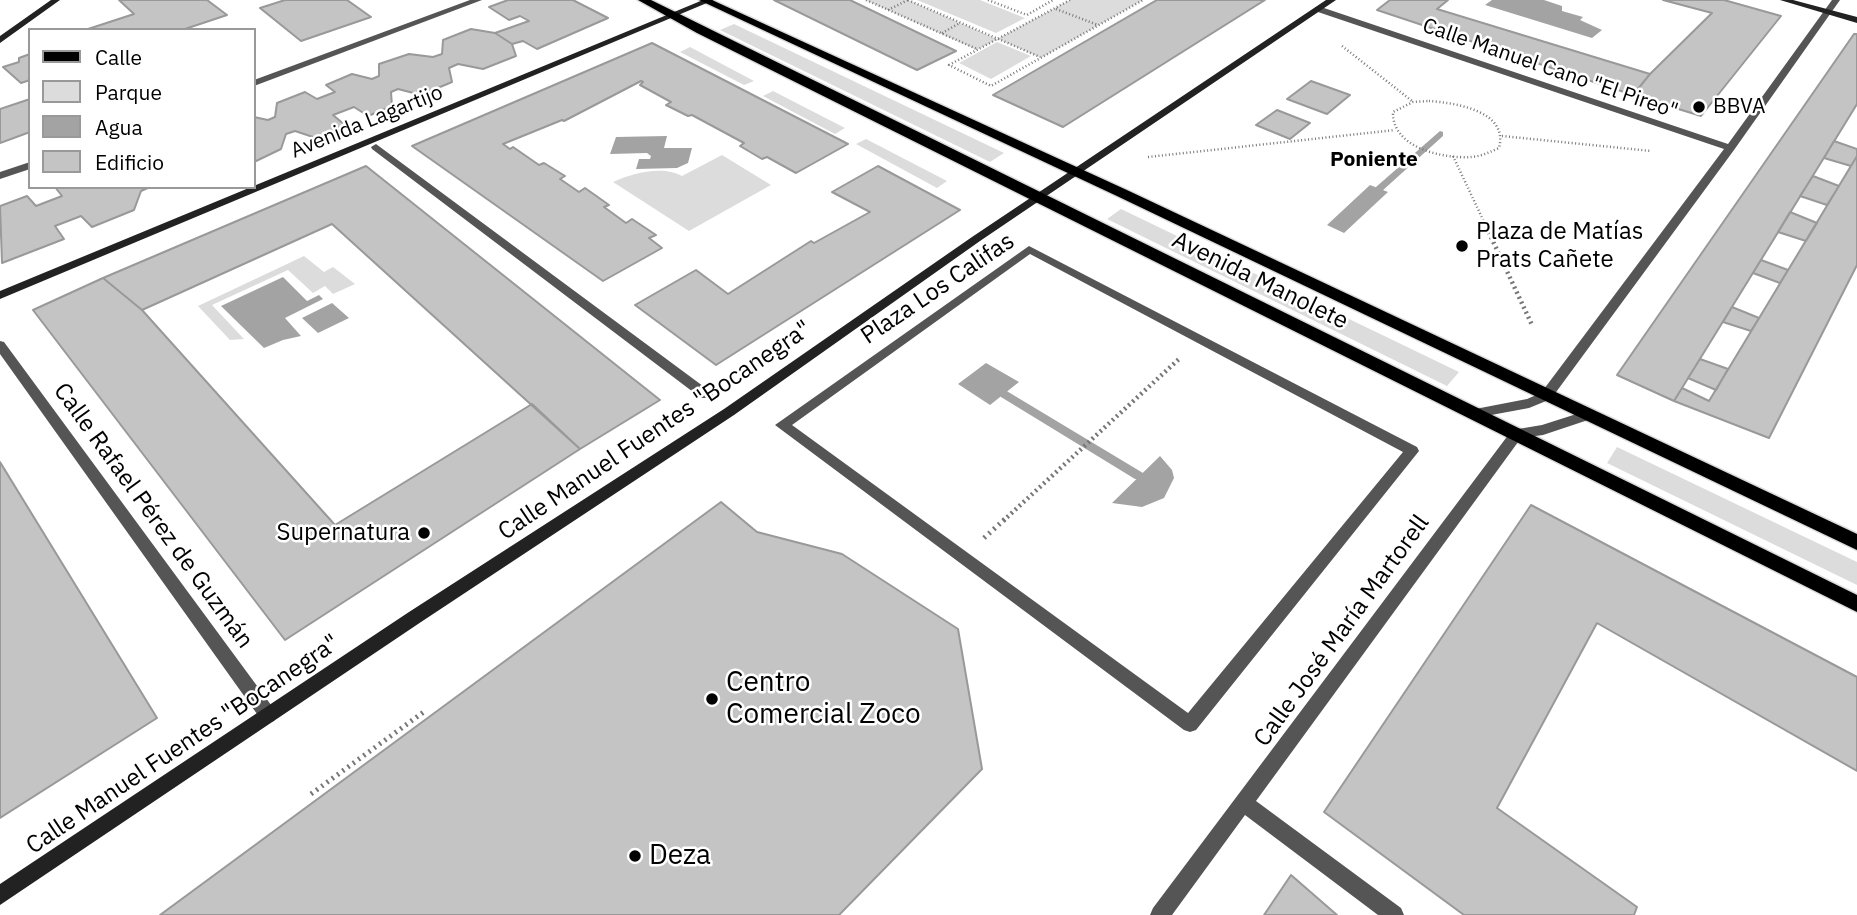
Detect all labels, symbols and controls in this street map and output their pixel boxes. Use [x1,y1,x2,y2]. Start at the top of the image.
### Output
street label: Calle Manuel Cano "El Pireo" [1419,13,1681,125]
legend [28,28,256,189]
text: Calle [95,43,142,71]
text: Parque [95,78,162,106]
street label: Avenida Lagartijo [287,80,447,164]
place label: BBVA [1713,94,1765,120]
marker: BBVA [1691,99,1707,115]
text: Agua [95,113,143,141]
district label: Poniente [1330,147,1418,173]
text: Edificio [95,148,164,176]
place label: Plaza de Matías Prats Cañete [1476,218,1643,274]
street label: Avenida Manolete [1167,226,1353,336]
street label: Plaza Los Califas [856,227,1020,351]
marker: Plaza de Matías Prats Cañete [1454,238,1470,254]
street label: Calle Manuel Fuentes "Bocanegra" [493,315,817,547]
street label: Calle Rafael Pérez de Guzmán [47,378,259,654]
street label: Calle José María Martorell [1248,510,1436,752]
place label: Supernatura [276,519,410,547]
marker: Supernatura [416,525,432,541]
street label: Calle Manuel Fuentes "Bocanegra" [21,629,345,861]
place label: Centro Comercial Zoco [726,666,921,732]
marker: Centro Comercial Zoco [704,691,720,707]
place label: Deza [649,839,711,873]
marker: Deza [627,848,643,864]

